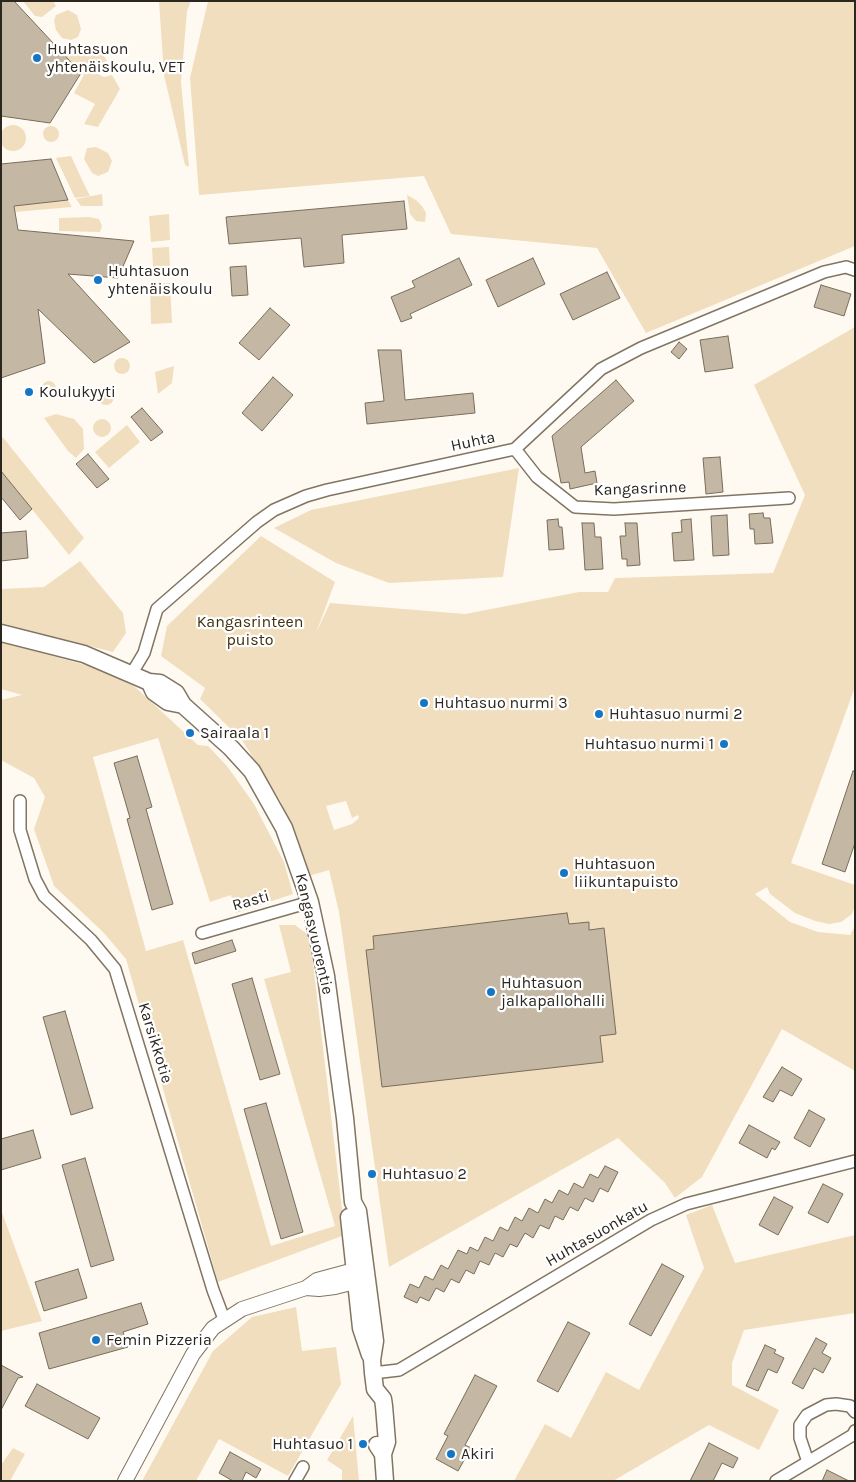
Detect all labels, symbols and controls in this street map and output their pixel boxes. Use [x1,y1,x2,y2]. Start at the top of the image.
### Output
place label: Huhtasuon yhtenäiskoulu, VET [47,39,185,77]
marker: Huhtasuon yhtenäiskoulu, VET [31,52,43,64]
place label: Huhtasuon yhtenäiskoulu [108,261,213,299]
marker: Huhtasuon yhtenäiskoulu [92,274,104,286]
place label: Koulukyyti [39,382,116,402]
marker: Koulukyyti [23,386,35,398]
street label: Huhta [449,428,497,456]
street label: Kangasrinne [593,478,687,500]
park label: Kangasrinteen puisto [197,612,303,650]
place label: Huhtasuo nurmi 3 [434,693,568,713]
marker: Huhtasuo nurmi 3 [418,697,430,709]
place label: Huhtasuo nurmi 2 [609,704,742,724]
marker: Huhtasuo nurmi 2 [593,708,605,720]
place label: Sairaala 1 [200,723,269,743]
marker: Sairaala 1 [184,727,196,739]
place label: Huhtasuo nurmi 1 [585,734,714,754]
marker: Huhtasuo nurmi 1 [718,738,730,750]
place label: Huhtasuon liikuntapuisto [574,854,678,892]
marker: Huhtasuon liikuntapuisto [558,867,570,879]
street label: Kangasvuorentie [291,872,337,996]
street label: Rasti [230,887,272,915]
place label: Huhtasuon jalkapallohalli [501,973,605,1011]
marker: Huhtasuon jalkapallohalli [485,986,497,998]
street label: Karsikkotie [134,1000,176,1086]
place label: Huhtasuo 2 [382,1164,467,1184]
marker: Huhtasuo 2 [366,1168,378,1180]
street label: Huhtasuonkatu [542,1197,652,1271]
place label: Femin Pizzeria [106,1330,212,1350]
marker: Femin Pizzeria [90,1334,102,1346]
place label: Huhtasuo 1 [272,1434,353,1454]
marker: Huhtasuo 1 [357,1438,369,1450]
place label: Akiri [461,1444,495,1464]
marker: Akiri [445,1448,457,1460]

